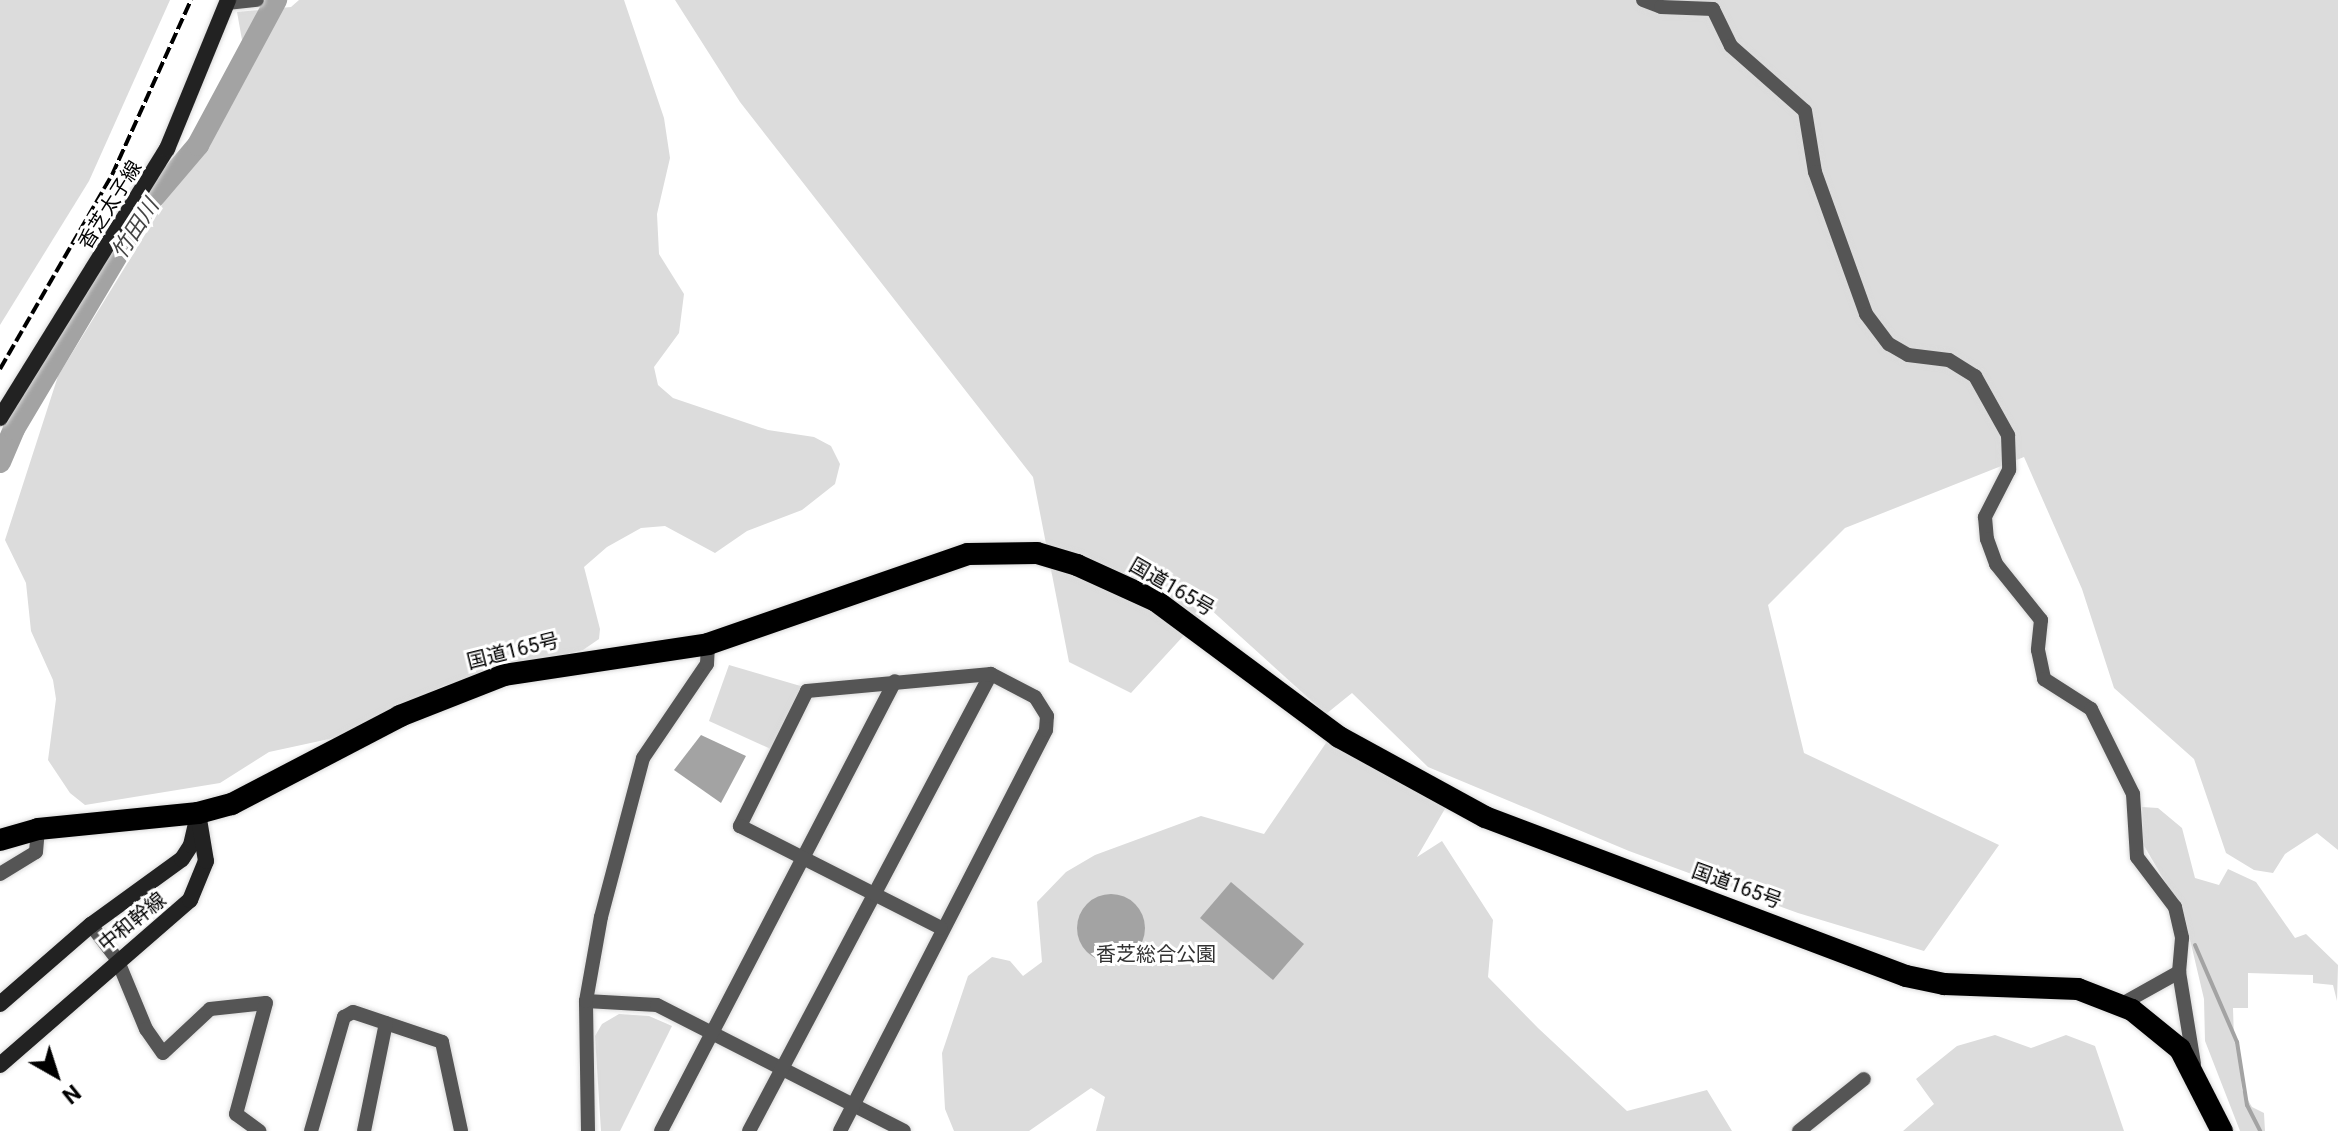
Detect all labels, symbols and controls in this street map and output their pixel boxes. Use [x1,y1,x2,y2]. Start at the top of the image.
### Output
street label: 香芝太子線 [73,156,147,254]
water label: 竹田川 [106,194,164,264]
street label: 国道165号 [1125,553,1219,621]
street label: 国道165号 [465,628,561,674]
street label: 国道165号 [1689,859,1785,913]
street label: 中和幹線 [93,888,171,956]
park label: 香芝総合公園 [1096,942,1216,966]
north arrow [16,1035,96,1115]
text: N [58,1079,85,1109]

